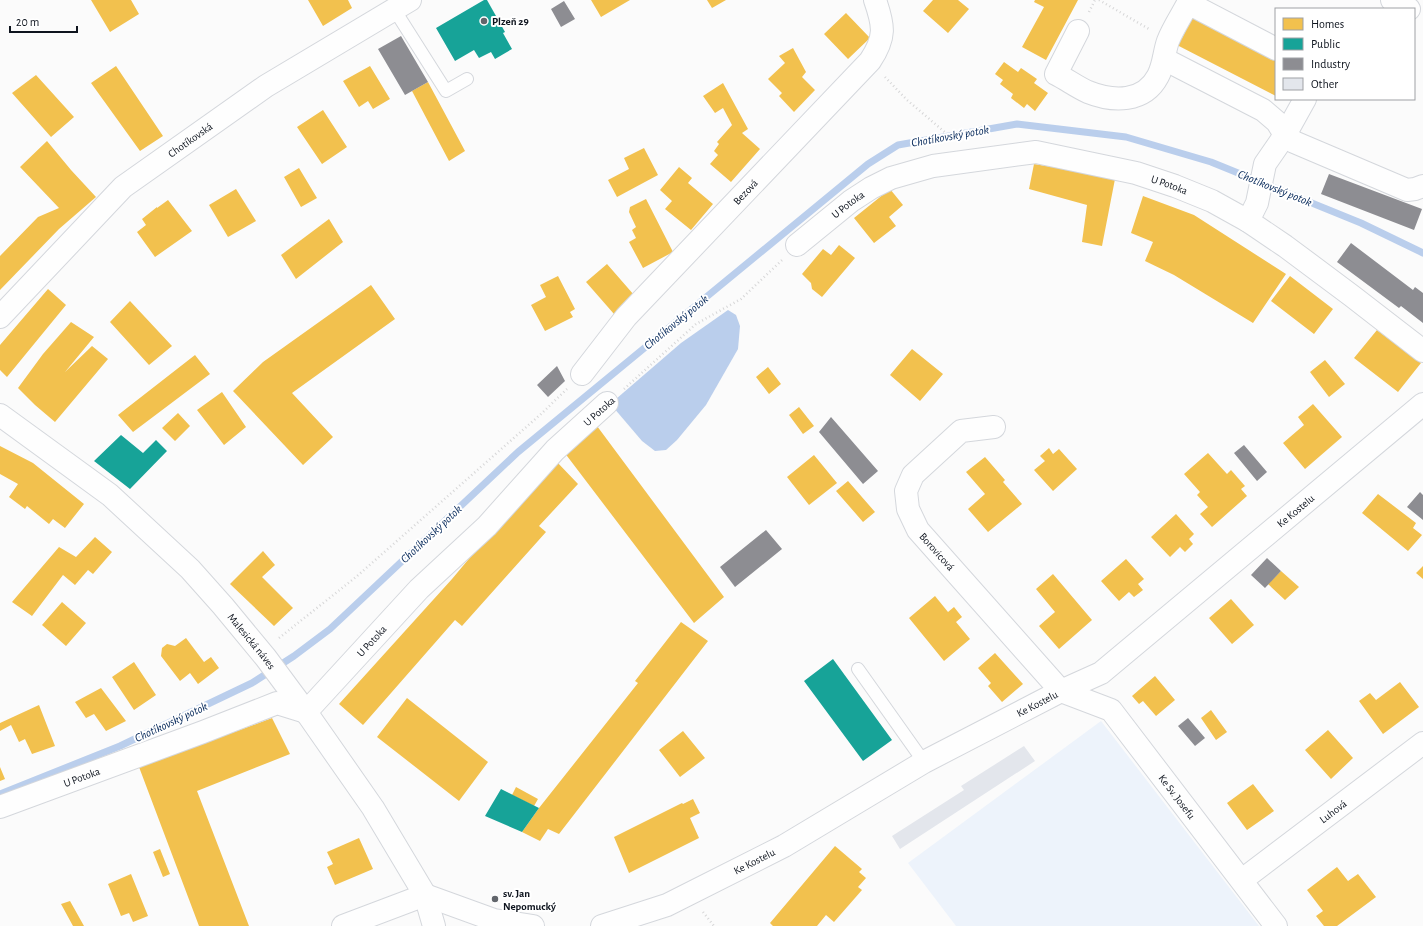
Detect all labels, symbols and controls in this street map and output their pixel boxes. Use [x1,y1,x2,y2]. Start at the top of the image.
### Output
scale bar [10,8,77,34]
legend [1275,8,1415,100]
text: 20 m [16,16,39,28]
marker: Plzeň 29 [479,16,489,26]
place label: Plzeň 29 [492,16,529,27]
text: Homes [1311,18,1344,30]
text: Public [1311,38,1340,50]
text: Industry [1311,58,1350,71]
text: Other [1311,78,1338,90]
street label: Chotíkovská [166,121,215,160]
water label: Chotíkovský potok [910,123,990,150]
water label: Chotíkovský potok [1236,168,1314,209]
street label: U Potoka [1150,173,1189,197]
street label: Bezová [731,177,760,207]
street label: U Potoka [829,189,866,221]
water label: Chotíkovský potok [642,292,711,352]
street label: U Potoka [582,395,617,428]
street label: Ke Kostelu [1275,492,1317,530]
water label: Chotíkovský potok [398,502,465,566]
street label: Borovicová [917,531,956,573]
street label: Malesická náves [226,611,277,671]
street label: U Potoka [355,623,389,659]
street label: Ke Kostelu [1015,688,1060,719]
water label: Chotíkovský potok [133,700,210,745]
street label: U Potoka [62,766,102,789]
street label: Ke Sv. Josefu [1156,773,1197,821]
street label: Luhová [1318,798,1349,825]
street label: Ke Kostelu [732,846,777,876]
place label: sv. Jan Nepomucký [503,888,556,912]
marker: sv. Jan Nepomucký [490,894,500,904]

